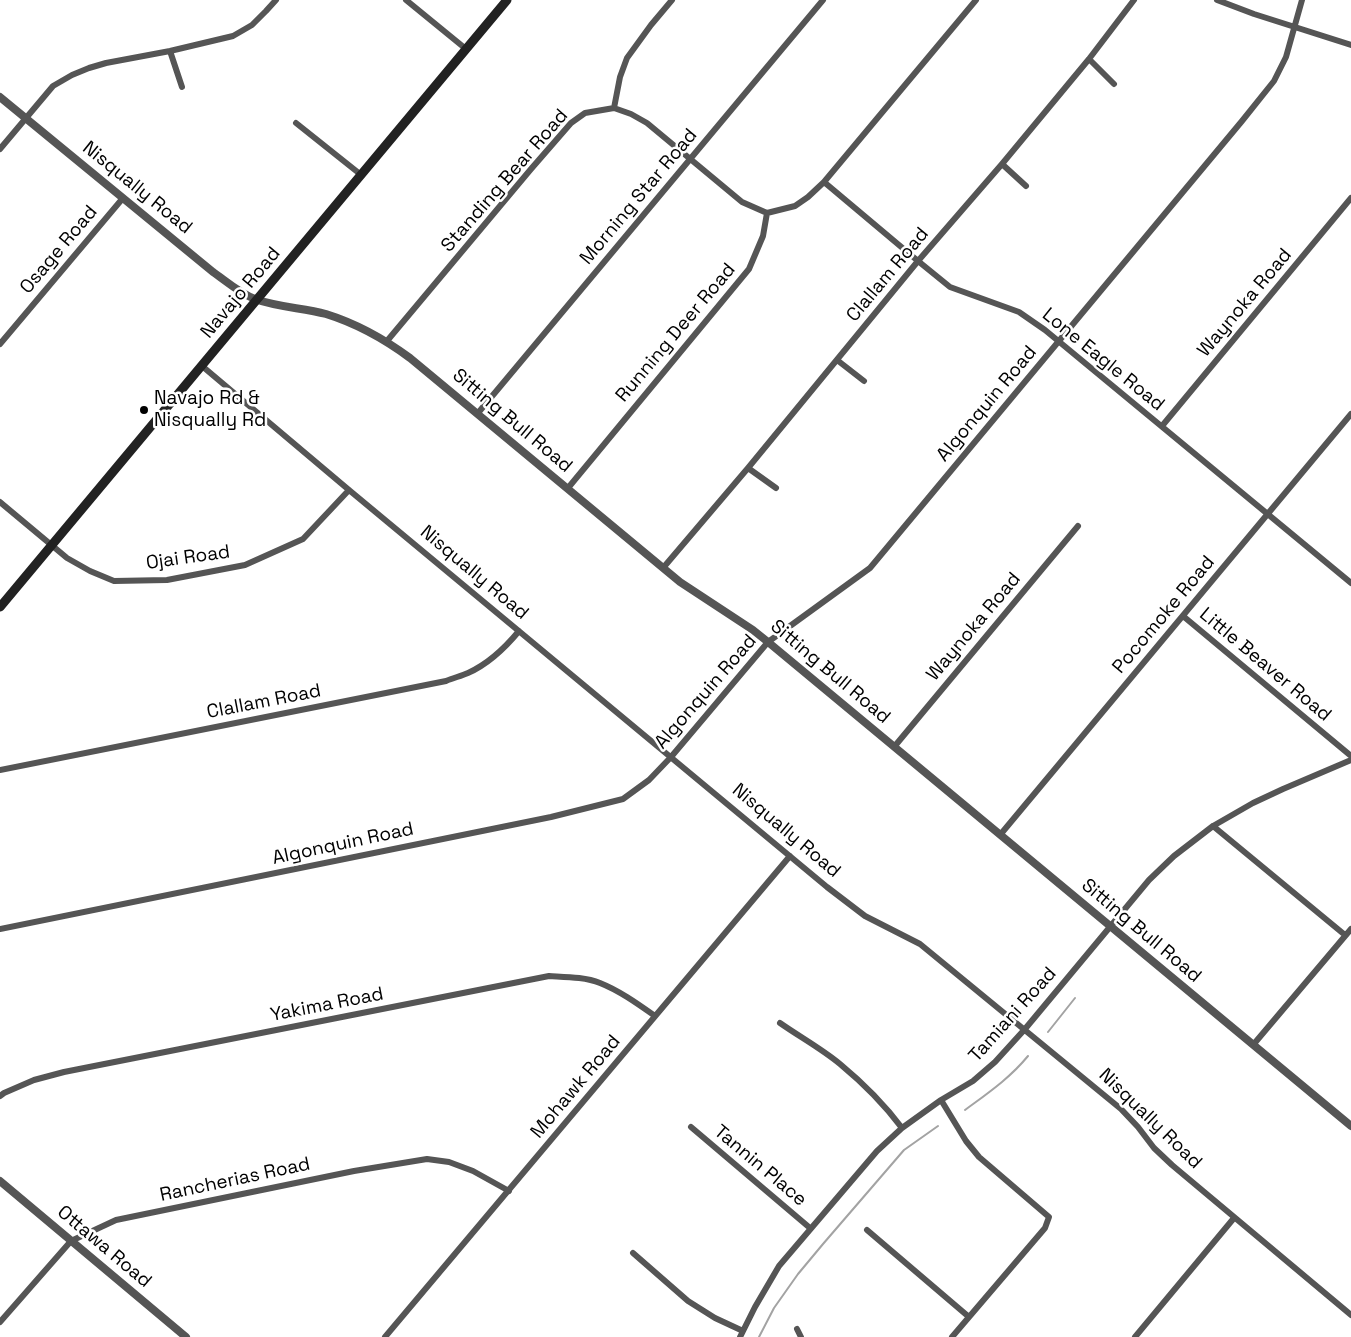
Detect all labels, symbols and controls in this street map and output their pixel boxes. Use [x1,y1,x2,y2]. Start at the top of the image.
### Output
street label: Standing Bear Road [437,105,573,257]
street label: Morning Star Road [576,124,702,270]
street label: Nisqually Road [78,137,196,239]
street label: Osage Road [15,201,103,299]
street label: Clallam Road [842,223,934,327]
street label: Navajo Road [196,243,286,343]
street label: Waynoka Road [1193,244,1297,362]
street label: Running Deer Road [611,259,741,407]
street label: Lone Eagle Road [1037,304,1169,416]
street label: Algonquin Road [932,342,1042,466]
street label: Sitting Bull Road [447,364,577,478]
place label: Navajo Rd & Nisqually Rd [154,388,266,432]
marker: Navajo Rd & Nisqually Rd [138,404,150,416]
street label: Nisqually Road [415,521,533,625]
street label: Ojai Road [145,541,231,575]
street label: Pocomoke Road [1108,552,1220,678]
street label: Waynoka Road [922,568,1026,686]
street label: Little Beaver Road [1195,603,1335,727]
street label: Sitting Bull Road [765,615,895,729]
street label: Algonquin Road [650,630,762,754]
street label: Clallam Road [205,680,323,724]
street label: Nisqually Road [727,779,845,883]
street label: Algonquin Road [270,818,416,870]
street label: Sitting Bull Road [1076,874,1206,988]
street label: Tamiani Road [964,963,1062,1067]
street label: Yakima Road [269,983,385,1027]
street label: Mohawk Road [526,1031,626,1143]
street label: Nisqually Road [1094,1064,1206,1174]
street label: Tannin Place [709,1121,811,1211]
street label: Rancherias Road [158,1153,312,1207]
street label: Ottawa Road [52,1201,156,1293]

